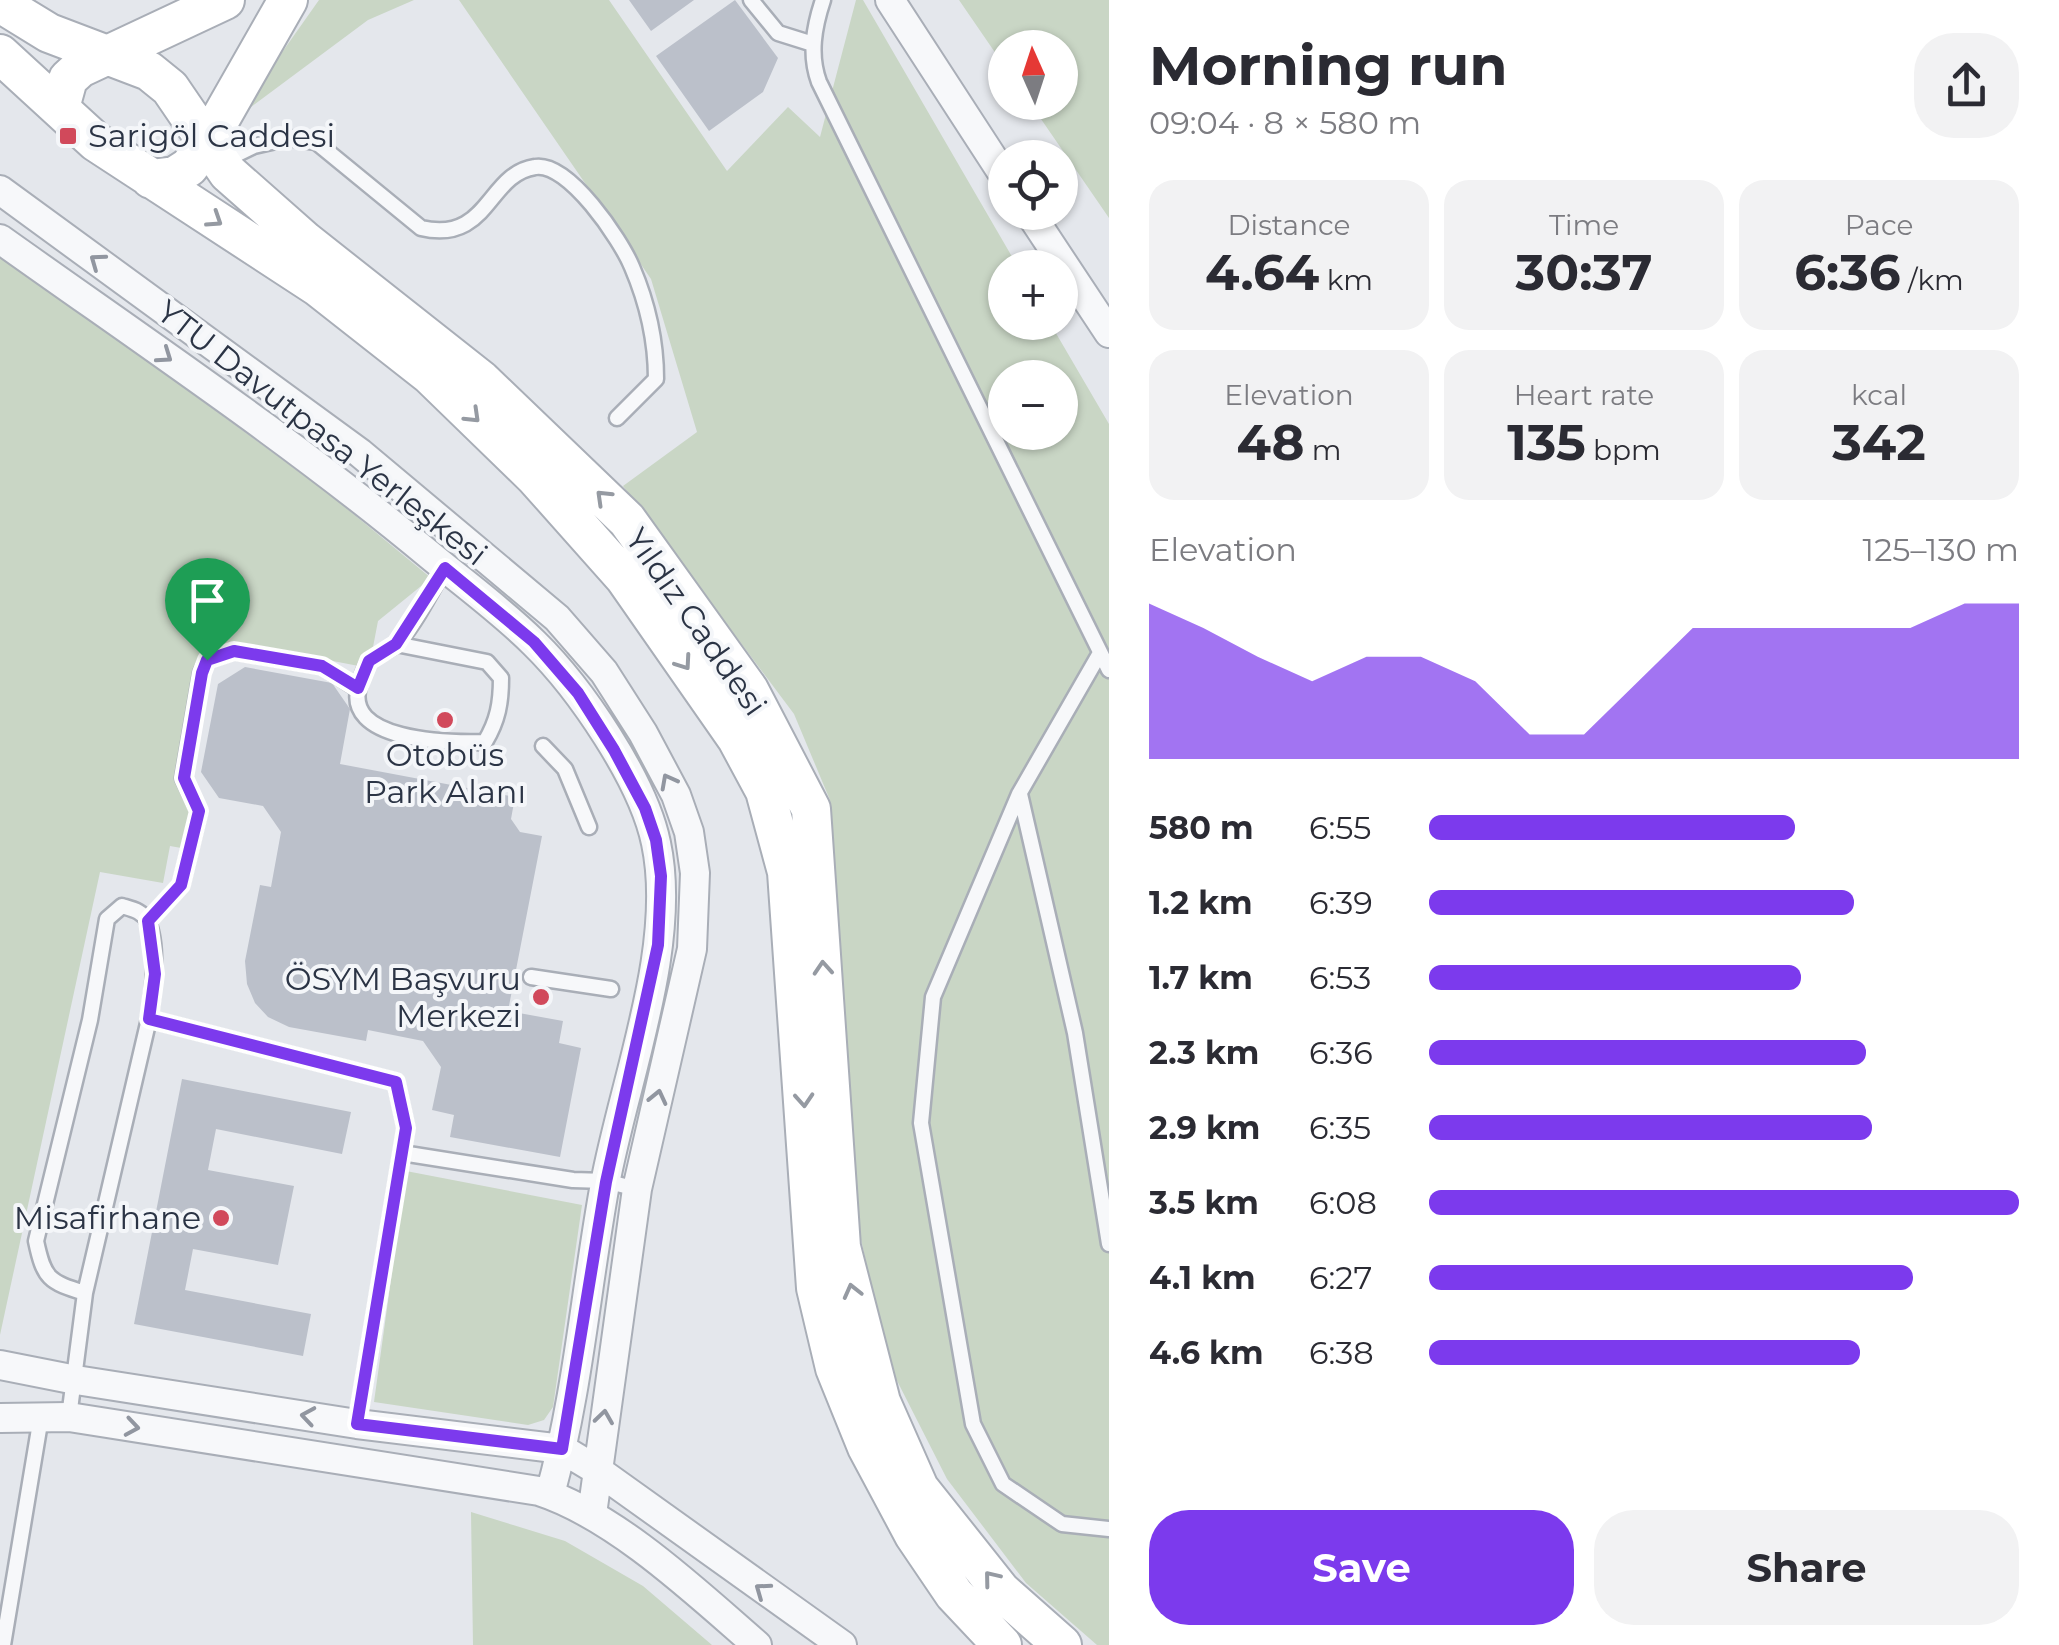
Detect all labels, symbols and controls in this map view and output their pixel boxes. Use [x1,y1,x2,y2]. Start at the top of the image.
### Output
north arrow [988,30,1078,120]
map controls [988,30,1078,450]
text: Morning run [1149,32,1507,99]
button: share [1914,33,2019,138]
text: 09:04 · 8 × 580 m [1149,103,1421,142]
place label: Sarigöl Caddesi [88,116,335,155]
marker: Sarigöl Caddesi [57,125,79,147]
button: locate [988,140,1078,230]
one-way arrow [204,207,222,226]
text: Distance [1227,208,1351,242]
text: Time [1549,208,1619,242]
text: Pace [1845,208,1913,242]
text: 4.64 [1205,242,1319,303]
text: 30:37 [1516,242,1652,303]
text: 6:36 [1794,242,1901,303]
button: + [988,250,1078,340]
one-way arrow [90,256,108,273]
text: km [1319,263,1373,297]
text: /km [1901,263,1964,297]
street label: YTU Davutpasa Yerleşkesi [150,292,495,574]
one-way arrow [154,344,173,362]
button: − [988,360,1078,450]
text: Elevation [1224,378,1354,412]
text: Heart rate [1514,378,1654,412]
text: kcal [1851,378,1907,412]
one-way arrow [461,405,479,423]
text: 48 [1237,412,1304,473]
text: 135 [1507,412,1586,473]
text: 342 [1832,412,1926,473]
text: m [1304,433,1342,467]
text: bpm [1586,433,1661,467]
one-way arrow [597,491,615,509]
street label: Yıldız Caddesi [617,521,775,723]
text: Elevation [1149,530,1297,569]
text: 125–130 m [1863,530,2019,569]
pin [165,558,250,661]
icon: arrive [180,573,235,628]
one-way arrow [672,651,690,670]
marker: Otobüs Park Alanı [434,709,456,731]
place label: Otobüs Park Alanı [364,735,526,811]
one-way arrow [661,773,680,791]
text: 580 m [1149,808,1254,847]
text: 6:55 [1309,808,1371,847]
text: 1.2 km [1149,883,1253,922]
text: 6:39 [1309,883,1373,922]
text: 1.7 km [1149,958,1253,997]
text: 6:53 [1309,958,1371,997]
place label: ÖSYM Başvuru Merkezi [285,959,521,1035]
one-way arrow [813,959,835,975]
marker: ÖSYM Başvuru Merkezi [530,986,552,1008]
text: 2.3 km [1149,1033,1259,1072]
text: 6:36 [1309,1033,1373,1072]
one-way arrow [646,1089,667,1106]
one-way arrow [792,1093,814,1109]
text: 2.9 km [1149,1108,1260,1147]
text: 6:35 [1309,1108,1371,1147]
text: 3.5 km [1149,1183,1259,1222]
text: 6:08 [1309,1183,1377,1222]
place label: Misafirhane [14,1198,201,1237]
marker: Misafirhane [210,1207,232,1229]
text: 4.1 km [1149,1258,1256,1297]
text: 6:27 [1309,1258,1372,1297]
one-way arrow [843,1283,864,1300]
text: 4.6 km [1149,1333,1264,1372]
text: 6:38 [1309,1333,1374,1372]
one-way arrow [300,1407,317,1428]
one-way arrow [593,1409,614,1426]
one-way arrow [123,1415,140,1436]
button: Save [1149,1510,1574,1625]
button: Share [1594,1510,2019,1625]
one-way arrow [985,1572,1003,1590]
one-way arrow [754,1583,773,1602]

